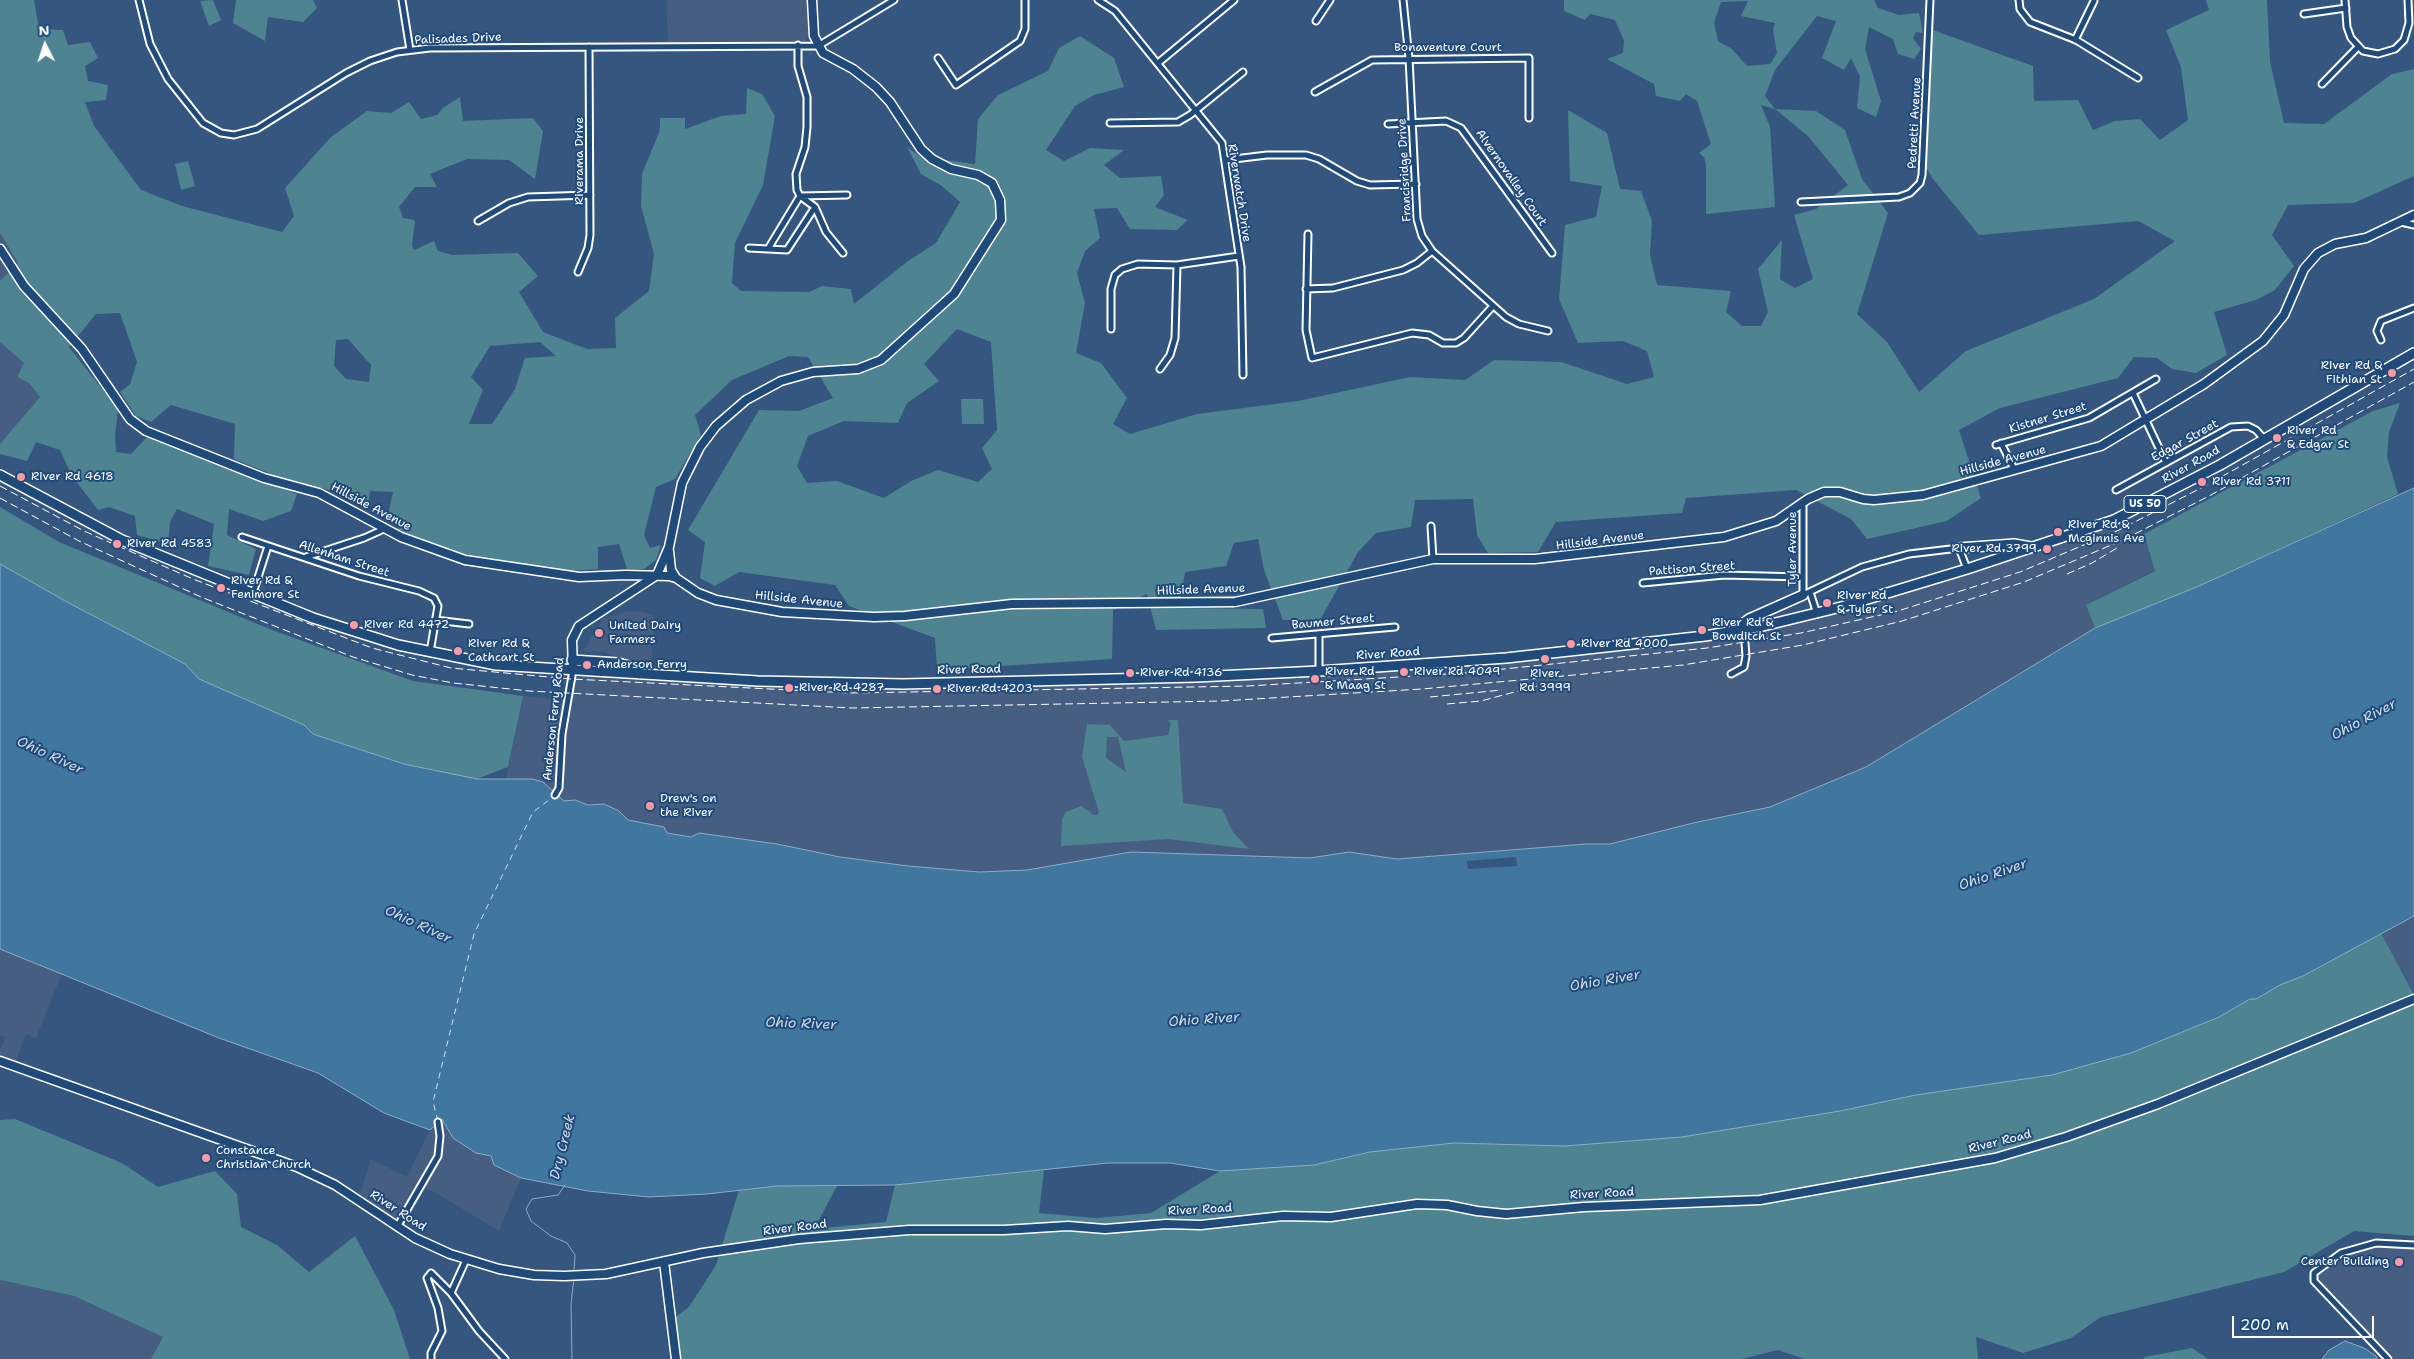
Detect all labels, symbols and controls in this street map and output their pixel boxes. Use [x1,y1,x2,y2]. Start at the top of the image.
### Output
north arrow [20,20,70,70]
text: N [38,21,50,39]
street label: Palisades Drive [414,30,502,48]
street label: Bonaventure Court [1394,41,1502,55]
street label: Pedretti Avenue [1905,77,1925,169]
street label: Riverama Drive [573,117,587,205]
street label: Francisridge Drive [1395,118,1415,222]
street label: Alvernovalley Court [1472,127,1550,229]
street label: Riverwatch Drive [1224,143,1254,243]
place label: River Rd & Fithian St [2321,359,2382,387]
marker: River Rd & Fithian St [2386,367,2398,379]
street label: Kistner Street [2007,399,2089,437]
street label: Edgar Street [2149,417,2221,465]
place label: River Rd & Edgar St [2287,424,2349,452]
marker: River Rd & Edgar St [2271,432,2283,444]
street label: Hillside Avenue [1958,443,2048,479]
street label: River Road [2159,443,2223,487]
place label: River Rd 4618 [31,470,114,484]
marker: River Rd 4618 [15,471,27,483]
place label: River Rd 3711 [2212,475,2291,489]
marker: River Rd 3711 [2196,476,2208,488]
street label: Hillside Avenue [328,480,414,534]
road number: US 50 [2124,496,2166,512]
street label: Tyler Avenue [1786,511,1800,587]
place label: River Rd & Mcginnis Ave [2068,518,2145,546]
marker: River Rd & Mcginnis Ave [2052,526,2064,538]
street label: Hillside Avenue [1555,528,1645,554]
place label: River Rd 4583 [127,537,212,551]
marker: River Rd 4583 [111,538,123,550]
street label: Allenham Street [297,538,391,580]
place label: River Rd 3799 [1952,542,2037,556]
marker: River Rd 3799 [2041,543,2053,555]
street label: Pattison Street [1648,559,1736,579]
place label: River Rd & Fenimore St [231,574,299,602]
street label: Hillside Avenue [1156,581,1246,599]
marker: River Rd & Fenimore St [215,582,227,594]
street label: Hillside Avenue [754,588,844,612]
place label: River Rd & Tyler St [1837,589,1893,617]
marker: River Rd & Tyler St [1821,597,1833,609]
street label: Baumer Street [1291,611,1375,633]
place label: River Rd & Bowditch St [1712,616,1781,644]
place label: River Rd 4472 [364,618,449,632]
marker: River Rd 4472 [348,619,360,631]
place label: United Dairy Farmers [609,619,681,647]
marker: River Rd & Bowditch St [1696,624,1708,636]
marker: United Dairy Farmers [593,627,605,639]
place label: River Rd & Cathcart St [468,637,535,665]
place label: River Rd 4000 [1581,637,1668,651]
marker: River Rd 4000 [1565,638,1577,650]
marker: River Rd & Cathcart St [452,645,464,657]
street label: River Road [1355,645,1421,663]
marker: River Rd 3999 [1539,653,1551,665]
street label: Anderson Ferry Road [540,657,568,781]
place label: Anderson Ferry [597,658,687,672]
marker: Anderson Ferry [581,659,593,671]
street label: River Road [937,662,1001,678]
place label: River Rd & Maag St [1325,665,1386,693]
place label: River Rd 4049 [1414,665,1500,679]
place label: River Rd 4136 [1140,666,1223,680]
marker: River Rd 4049 [1398,666,1410,678]
marker: River Rd 4136 [1124,667,1136,679]
place label: River Rd 3999 [1519,667,1571,695]
marker: River Rd & Maag St [1309,673,1321,685]
place label: River Rd 4287 [799,681,884,695]
marker: River Rd 4287 [783,682,795,694]
place label: River Rd 4203 [947,682,1033,696]
marker: River Rd 4203 [931,683,943,695]
water label: Ohio River [2329,696,2399,744]
water label: Ohio River [14,733,86,779]
place label: Drew's on the River [660,792,717,820]
marker: Drew's on the River [644,800,656,812]
water label: Ohio River [1956,855,2030,895]
water label: Ohio River [382,902,454,948]
water label: Ohio River [1568,967,1642,995]
water label: Ohio River [1168,1009,1240,1031]
water label: Ohio River [765,1014,837,1034]
water label: Dry Creek [547,1113,579,1181]
street label: River Road [1967,1127,2033,1157]
place label: Constance Christian Church [216,1144,311,1172]
marker: Constance Christian Church [200,1152,212,1164]
street label: River Road [1570,1185,1634,1203]
street label: River Road [367,1187,429,1235]
street label: River Road [1168,1201,1232,1219]
street label: River Road [762,1217,828,1239]
place label: Center Building [2301,1255,2389,1269]
marker: Center Building [2393,1256,2405,1268]
scale bar [2234,1306,2376,1338]
text: 200 m [2240,1315,2289,1335]

